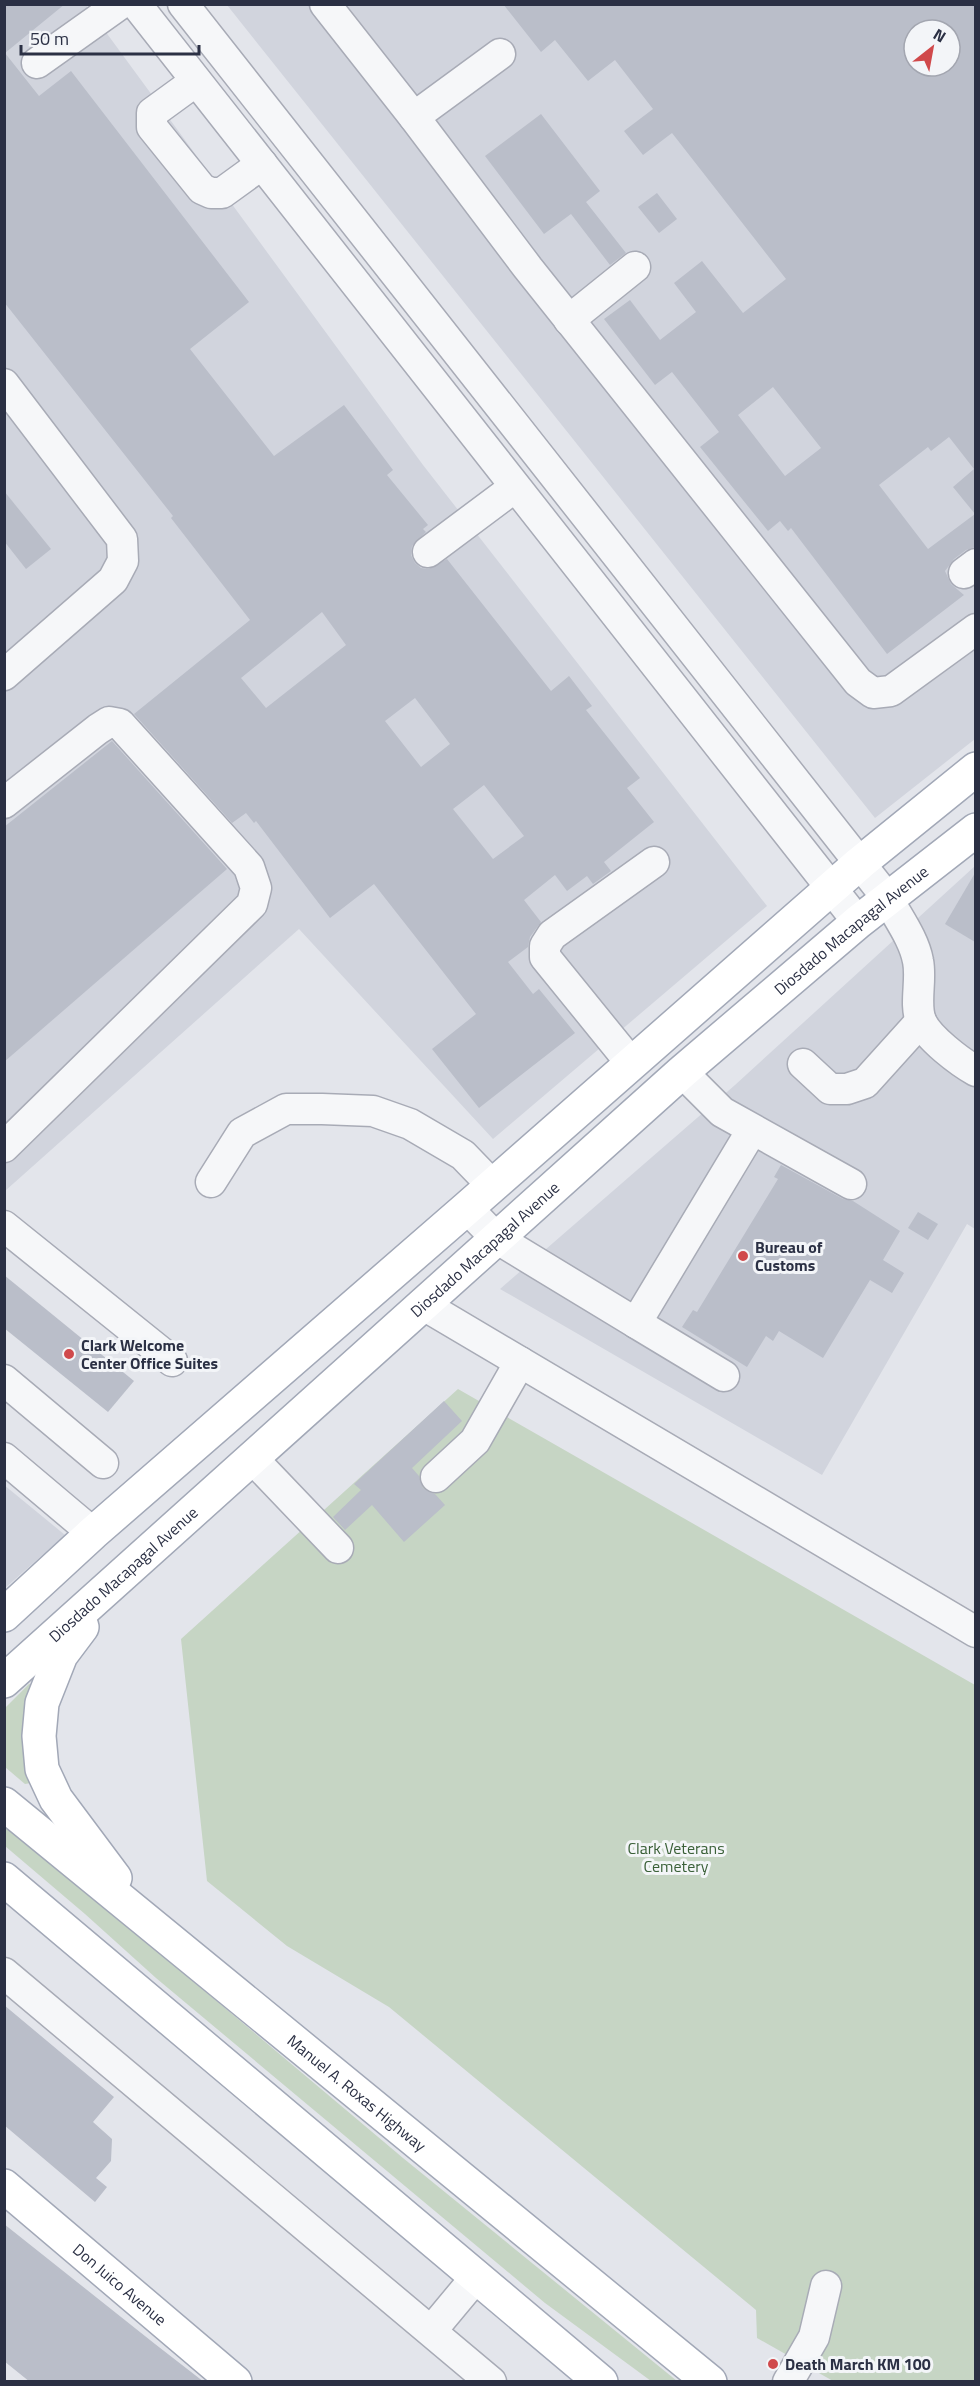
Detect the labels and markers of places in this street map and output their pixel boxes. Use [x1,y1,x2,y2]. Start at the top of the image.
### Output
place label: Bureau of Customs [755,1235,823,1277]
marker: Bureau of Customs [736,1249,750,1263]
place label: Clark Welcome Center Office Suites [81,1333,218,1375]
marker: Clark Welcome Center Office Suites [62,1347,76,1361]
place label: Death March KM 100 [785,2352,931,2376]
marker: Death March KM 100 [766,2357,780,2371]

